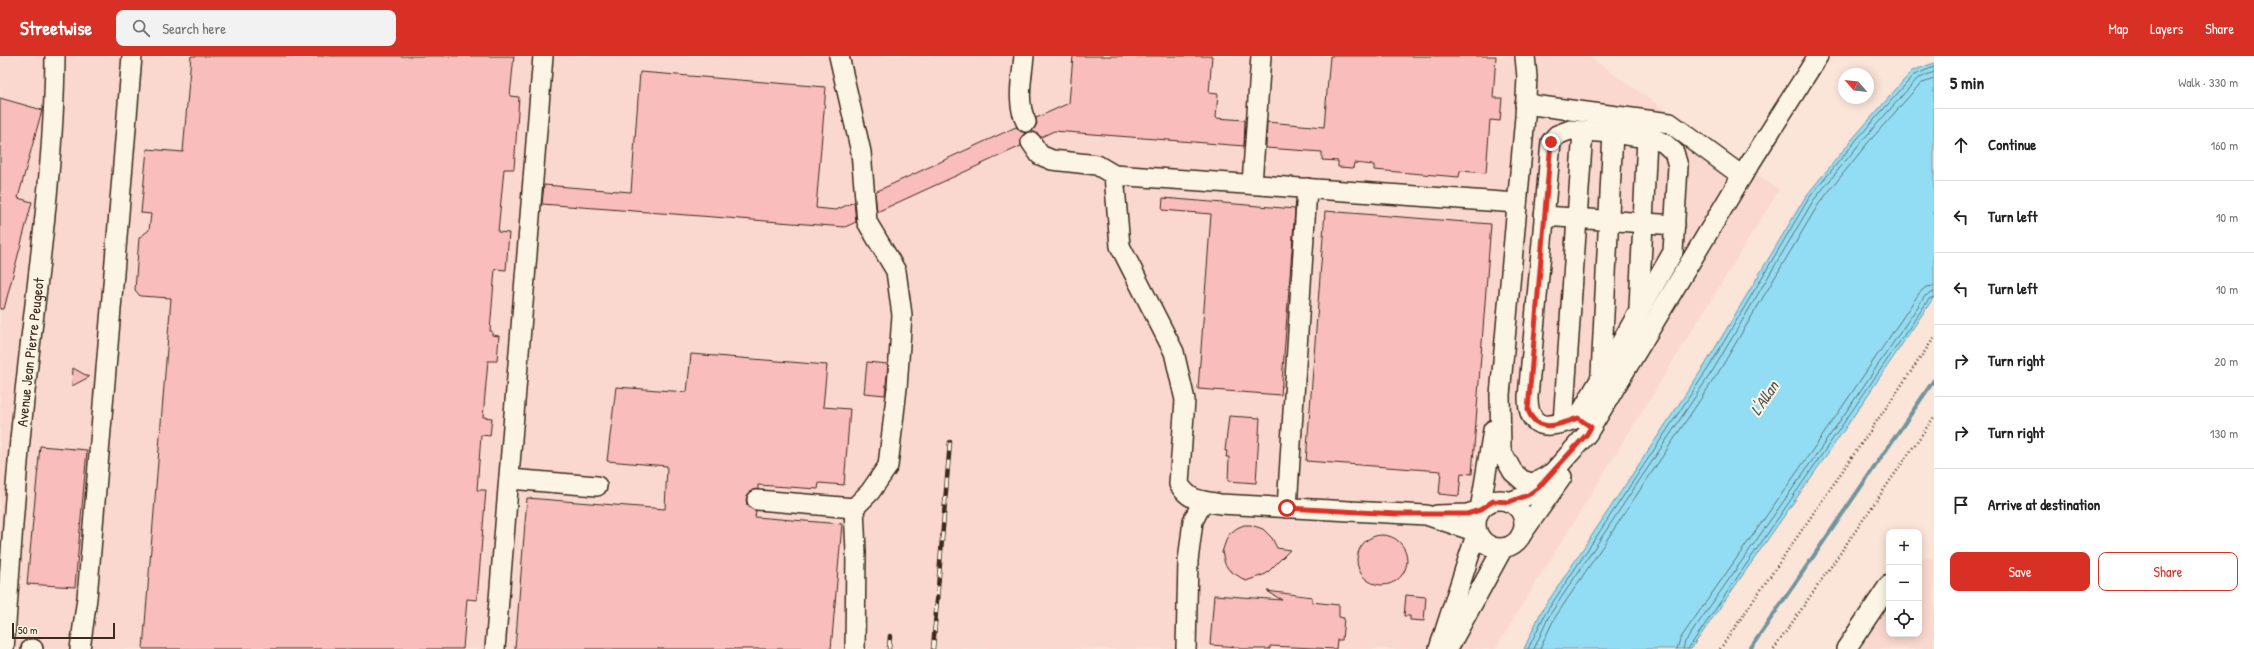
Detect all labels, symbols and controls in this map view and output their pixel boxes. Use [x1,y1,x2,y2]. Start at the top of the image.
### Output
search box [116,10,396,46]
text: Streetwise [20,15,92,41]
icon: search [130,17,152,39]
text: Search here [162,18,226,39]
text: Map [2108,19,2128,38]
text: Layers [2150,19,2183,38]
text: Share [2205,19,2234,38]
north arrow [1838,68,1874,104]
text: 5 min [1950,71,1984,94]
text: Walk · 330 m [2178,73,2238,91]
route end [1542,133,1560,151]
icon: ahead [1950,134,1972,156]
text: Continue [1988,134,2036,155]
text: 160 m [2210,136,2238,154]
icon: left [1950,206,1972,228]
text: Turn left [1988,206,2038,227]
text: 10 m [2216,208,2238,226]
street label: Avenue Jean Pierre Peugeot [11,276,49,428]
icon: left [1950,278,1972,300]
text: Turn left [1988,278,2038,299]
text: 10 m [2216,280,2238,298]
icon: right [1950,350,1972,372]
text: Turn right [1988,350,2044,371]
text: 20 m [2214,352,2238,370]
water label: L'Allan [1745,375,1784,419]
icon: right [1950,422,1972,444]
text: Turn right [1988,422,2044,443]
text: 130 m [2210,424,2238,442]
icon: arrive [1950,494,1972,516]
text: Arrive at destination [1988,494,2100,515]
route start [1278,499,1296,517]
map controls [1886,529,1922,637]
button: + [1886,529,1922,565]
button: Save [1950,552,2090,591]
button: Share [2098,552,2238,591]
button: − [1886,565,1922,601]
button: locate [1886,601,1922,637]
scale bar [12,621,115,640]
text: 50 m [18,623,38,637]

